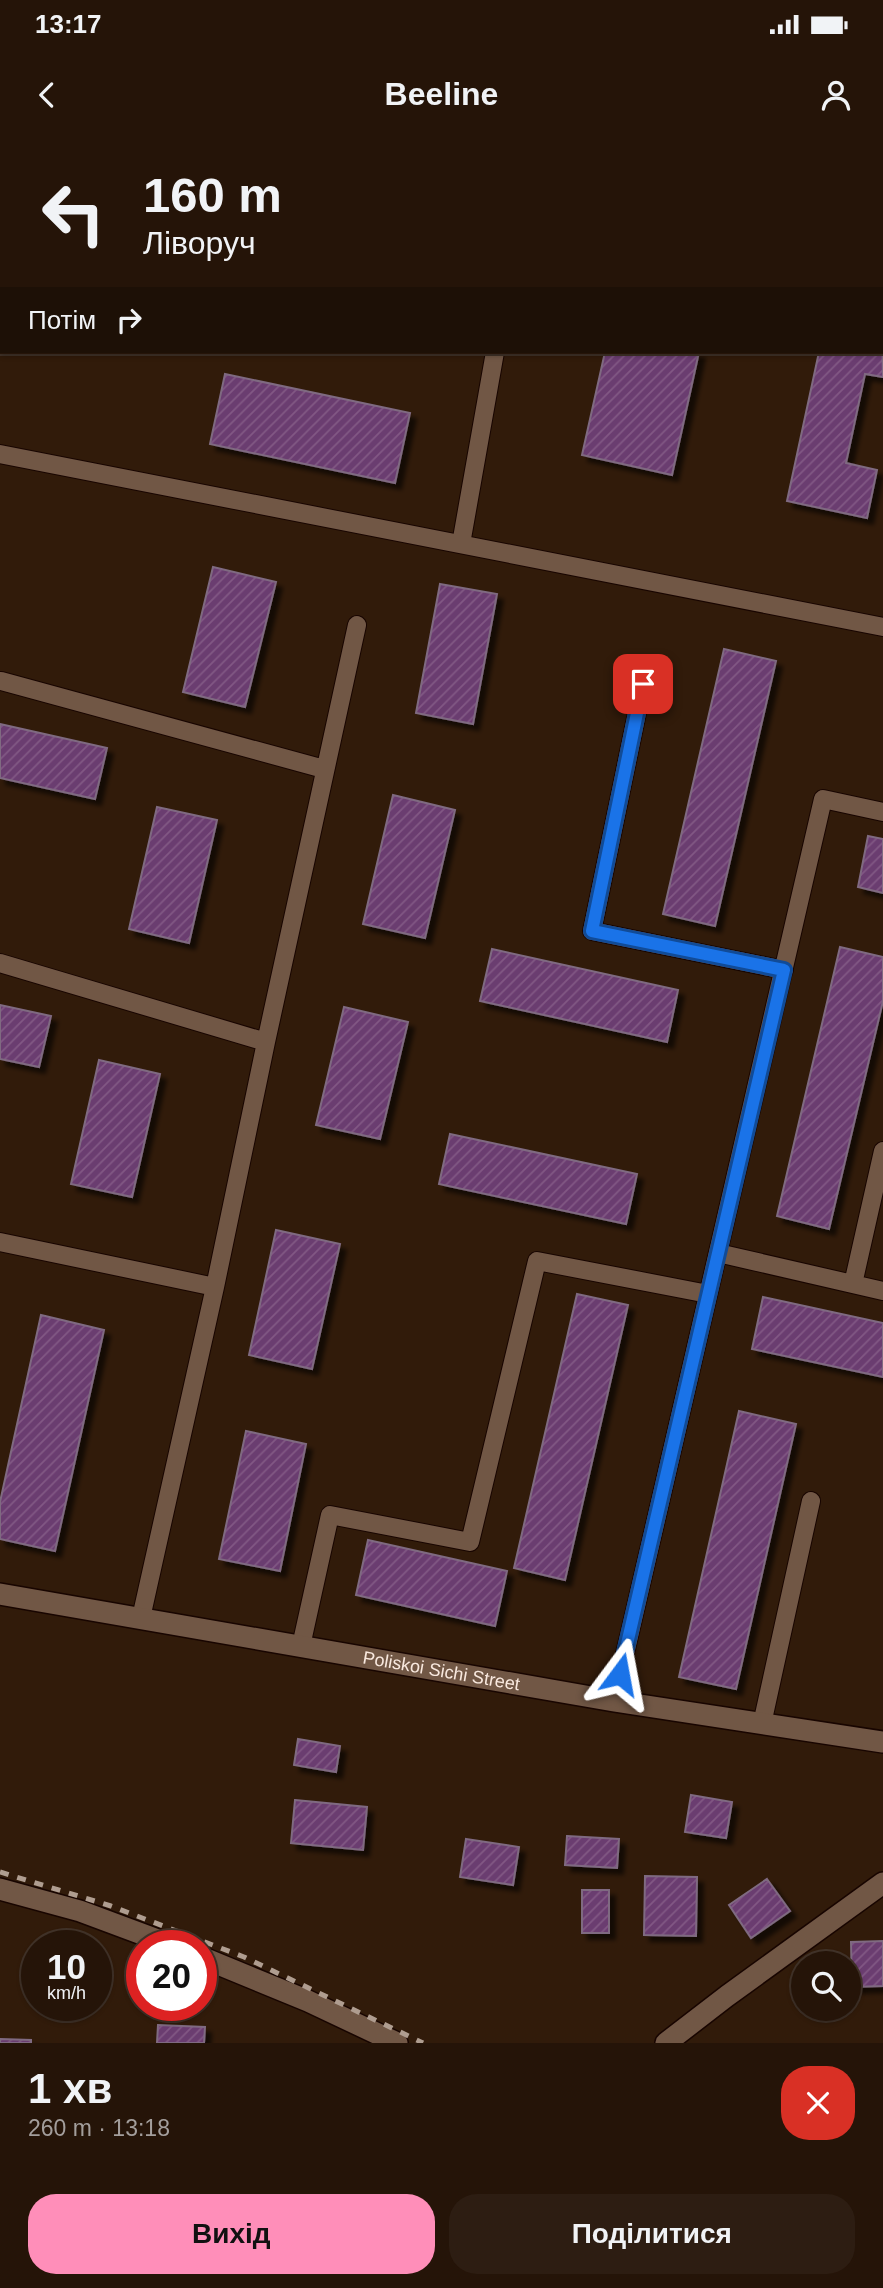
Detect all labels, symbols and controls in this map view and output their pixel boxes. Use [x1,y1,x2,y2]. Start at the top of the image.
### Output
text: 13:17 [35,9,102,39]
icon: back [28,76,66,114]
text: Beeline [385,76,498,112]
icon: person [817,76,855,114]
icon: left [28,168,119,259]
text: 160 m [143,168,282,222]
text: Ліворуч [143,225,256,261]
icon: right [110,301,148,339]
text: Потім [28,305,96,335]
pin [613,654,673,714]
icon: arrive [624,665,662,703]
position arrow [583,1637,657,1711]
street label: Poliskoi Sichi Street [361,1647,521,1694]
speed limit sign: 20 [126,1930,217,2021]
text: 10 [47,1947,86,1986]
map controls [791,1951,861,2021]
button: search [791,1951,861,2021]
text: km/h [47,1983,86,2003]
text: 1 хв [28,2065,112,2112]
button: close [781,2066,855,2140]
text: 260 m · 13:18 [28,2115,170,2141]
button: Вихід [28,2194,435,2274]
button: Поділитися [449,2194,855,2274]

